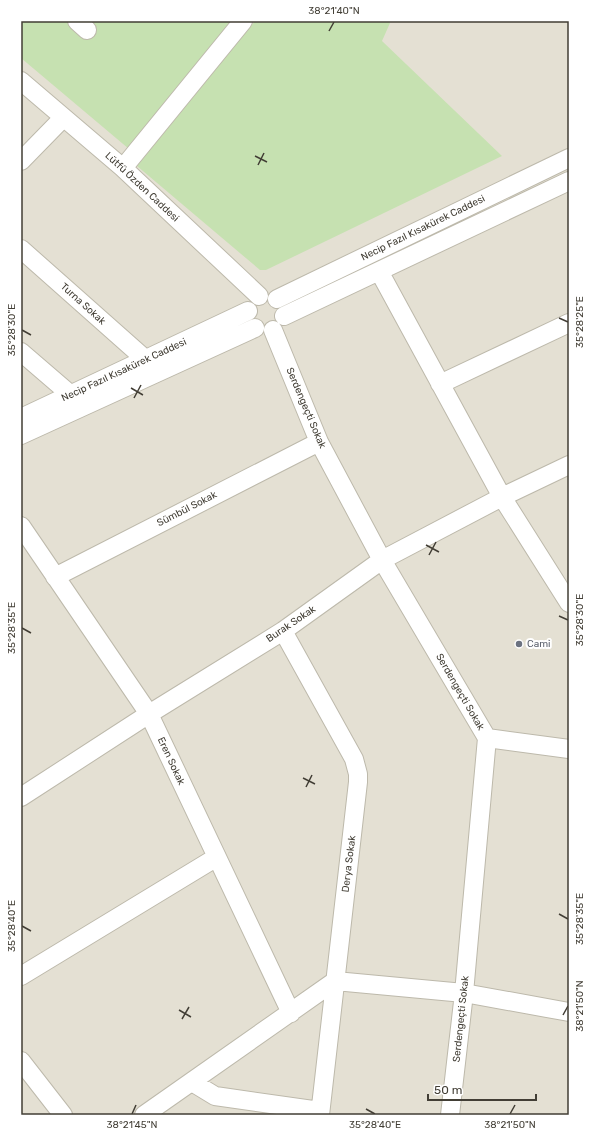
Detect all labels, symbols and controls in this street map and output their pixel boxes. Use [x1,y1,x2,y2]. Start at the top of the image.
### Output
text: 38°21'40"N [308,5,360,17]
street label: Lütfü Özden Caddesi [103,150,181,224]
street label: Necip Fazıl Kısakürek Caddesi [359,193,487,263]
street label: Turna Sokak [58,281,109,328]
text: 35°28'25"E [574,296,586,348]
text: 35°28'30"E [6,304,18,356]
street label: Necip Fazıl Kısakürek Caddesi [60,336,188,404]
street label: Serdengeçti Sokak [284,366,329,451]
street label: Sümbül Sokak [155,488,220,529]
text: 35°28'30"E [574,594,586,646]
text: 35°28'35"E [6,602,18,654]
street label: Burak Sokak [264,603,319,645]
place label: Cami [527,638,551,650]
marker: Cami [514,639,524,649]
street label: Serdengeçti Sokak [433,651,487,733]
street label: Eren Sokak [155,735,188,788]
street label: Derya Sokak [340,834,359,893]
text: 35°28'35"E [574,893,586,945]
text: 35°28'40"E [6,900,18,952]
street label: Serdengeçti Sokak [451,974,472,1063]
text: 38°21'50"N [574,980,586,1032]
scale bar [428,1076,536,1102]
text: 50 m [434,1083,462,1097]
text: 38°21'45"N [107,1119,157,1131]
text: 35°28'40"E [349,1119,401,1131]
text: 38°21'50"N [484,1119,536,1131]

